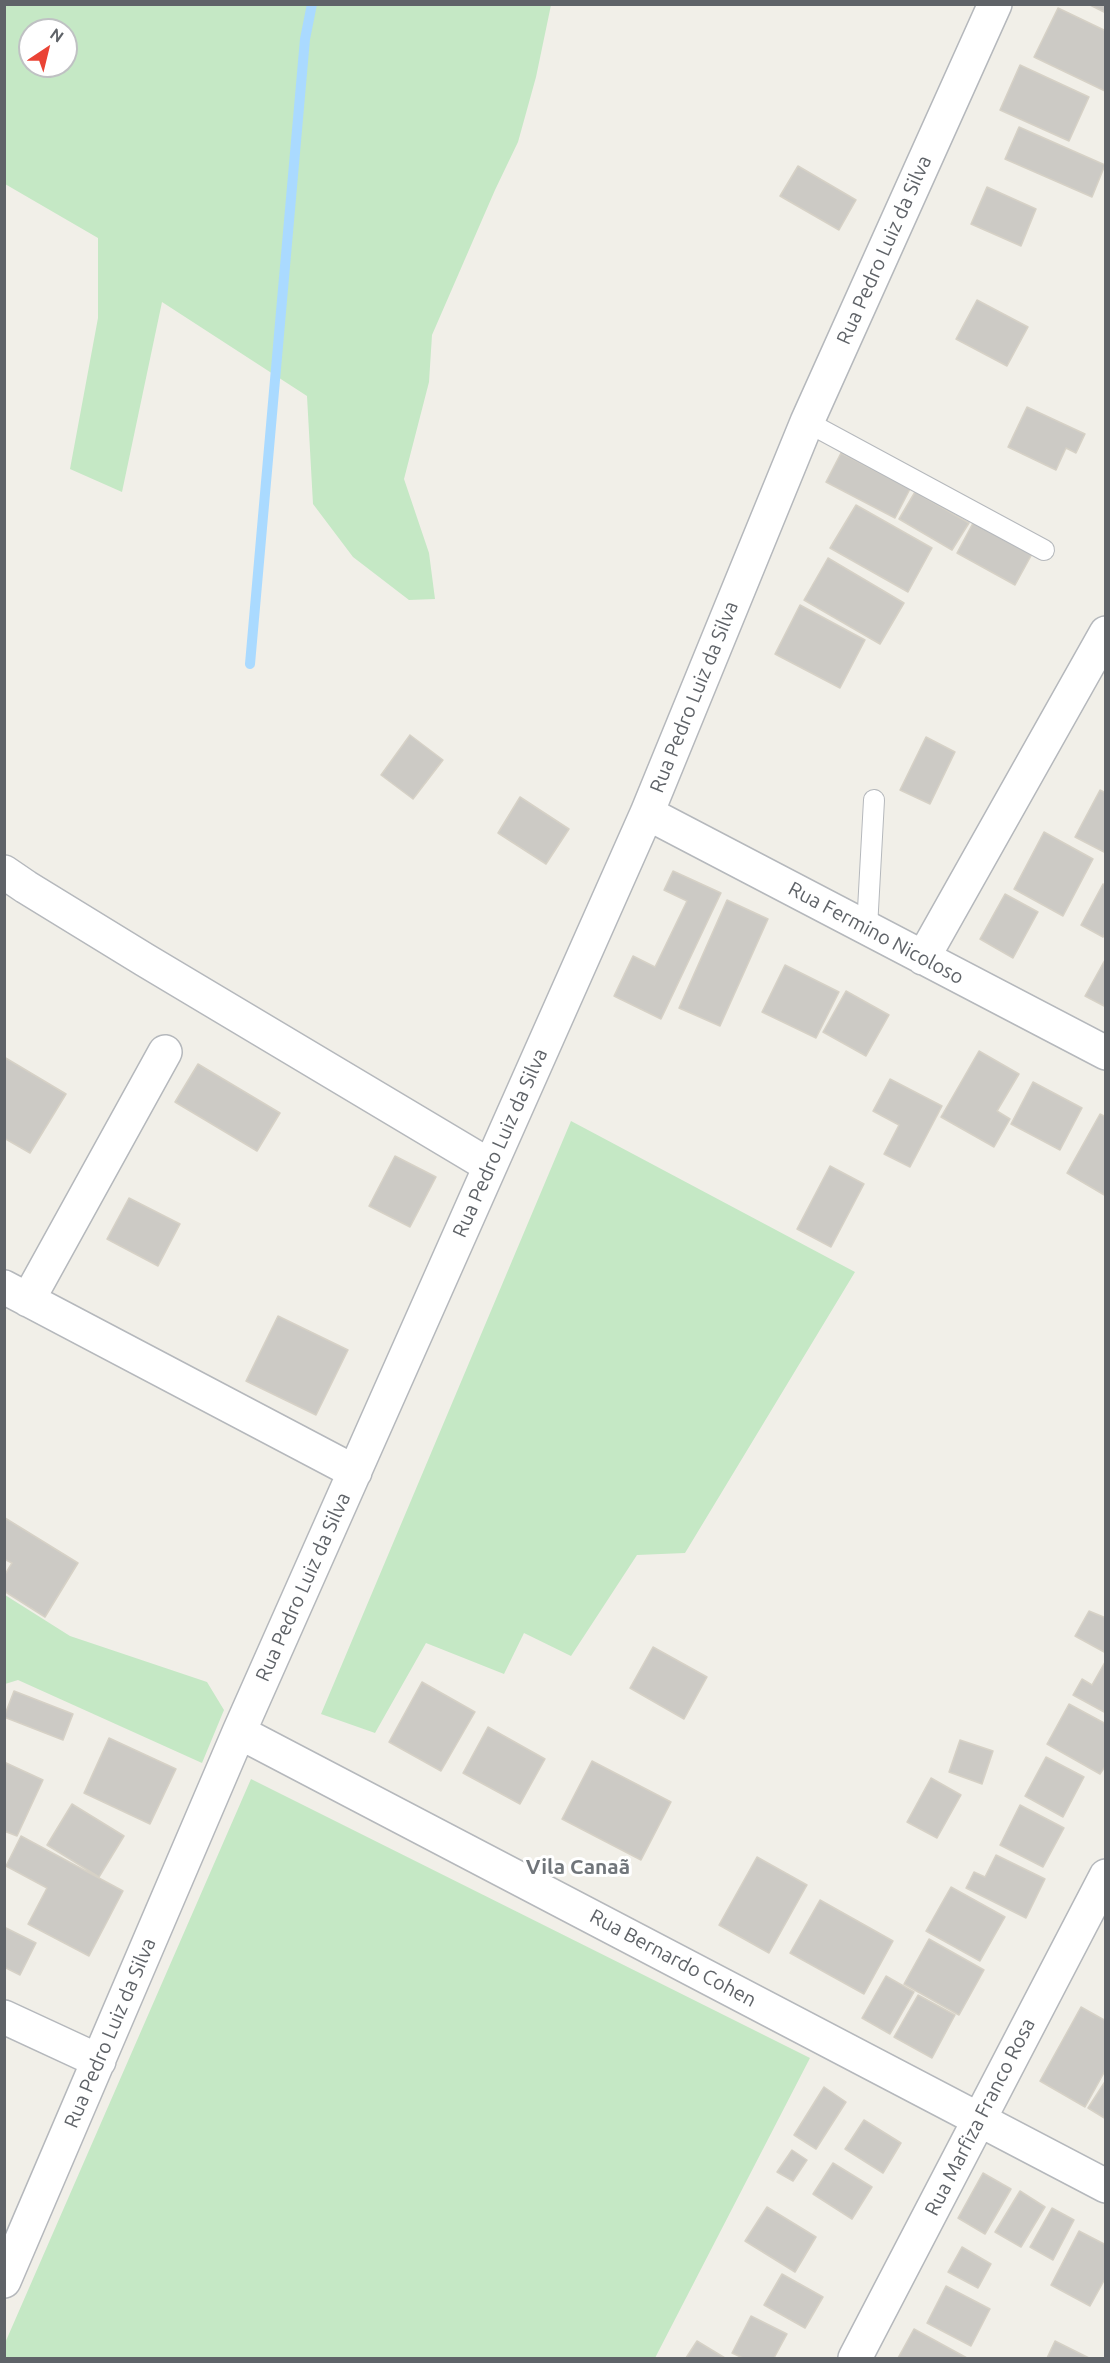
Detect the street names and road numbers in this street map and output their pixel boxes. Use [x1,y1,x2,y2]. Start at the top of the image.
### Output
street label: Rua Pedro Luiz da Silva [831,152,937,348]
street label: Rua Pedro Luiz da Silva [645,598,743,796]
street label: Rua Fermino Nicoloso [784,877,968,989]
street label: Rua Pedro Luiz da Silva [447,1045,553,1241]
street label: Rua Pedro Luiz da Silva [250,1489,356,1685]
street label: Rua Bernardo Cohen [586,1904,760,2012]
street label: Rua Pedro Luiz da Silva [59,1934,161,2132]
street label: Rua Marfiza Franco Rosa [920,2014,1040,2220]

